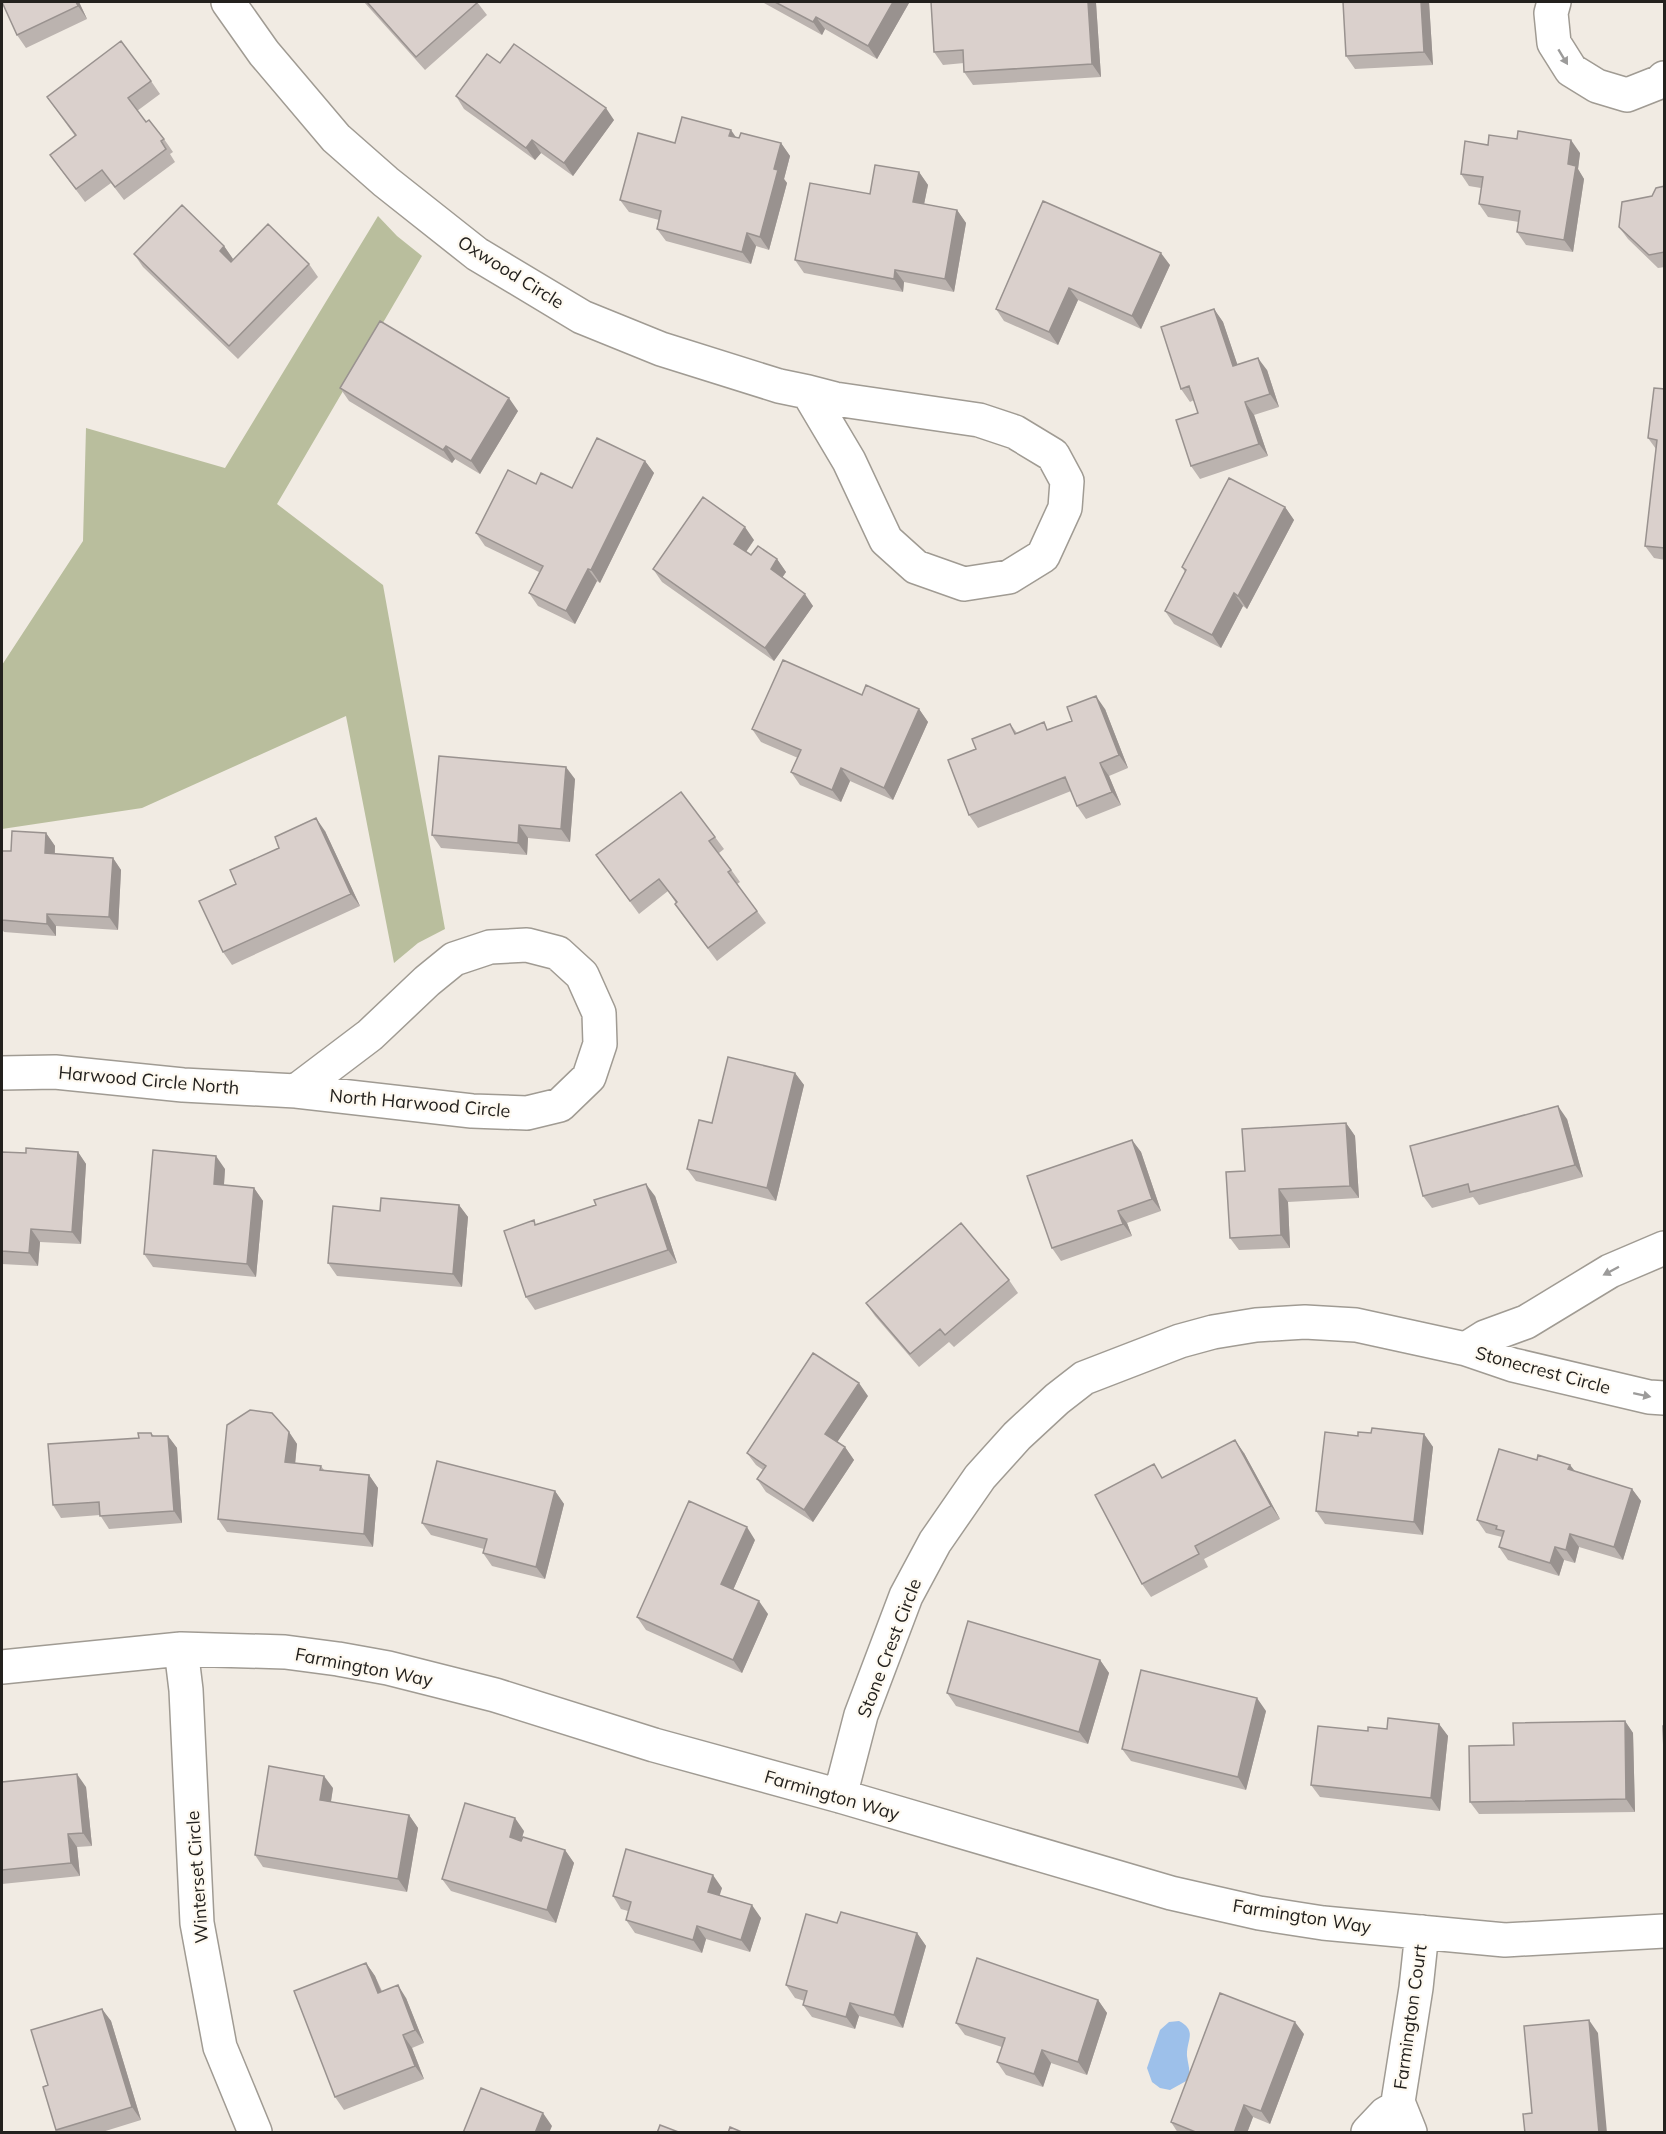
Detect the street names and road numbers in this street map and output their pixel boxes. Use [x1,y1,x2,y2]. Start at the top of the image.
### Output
street label: Oxwood Circle [454,230,568,314]
street label: Harwood Circle North [58,1061,240,1099]
street label: North Harwood Circle [329,1084,511,1122]
street label: Stonecrest Circle [1473,1341,1613,1399]
street label: Stone Crest Circle [852,1575,926,1721]
street label: Farmington Way [293,1642,435,1692]
street label: Farmington Way [762,1765,903,1825]
street label: Winterset Circle [181,1810,213,1944]
street label: Farmington Way [1231,1894,1373,1938]
street label: Farmington Court [1388,1943,1432,2091]

